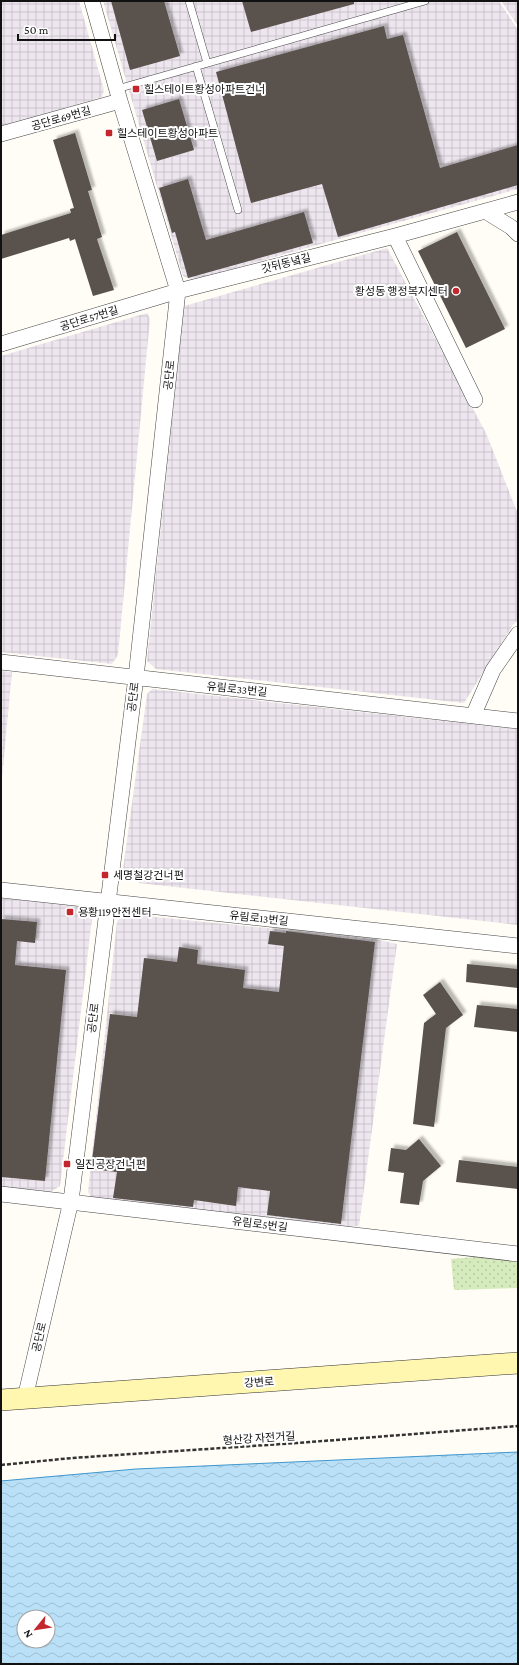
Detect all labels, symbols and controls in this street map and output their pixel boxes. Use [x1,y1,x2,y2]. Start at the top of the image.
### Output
scale bar [18,16,115,42]
text: 50 m [24,23,49,37]
place label: 힐스테이트황성아파트건너 [144,83,265,95]
marker: 힐스테이트황성아파트건너 [131,84,141,94]
street label: 공단로69번길 [30,104,92,132]
place label: 힐스테이트황성아파트 [117,127,218,139]
marker: 힐스테이트황성아파트 [104,128,114,138]
street label: 갓뒤동녘길 [260,251,312,275]
place label: 황성동 행정복지센터 [355,285,448,297]
marker: 황성동 행정복지센터 [451,286,461,296]
street label: 공단로57번길 [58,303,120,333]
street label: 공단로 [161,359,177,391]
street label: 유림로33번길 [206,680,268,698]
street label: 공단로 [125,681,141,713]
place label: 세명철강건너편 [113,869,184,881]
marker: 세명철강건너편 [100,870,110,880]
place label: 용황119안전센터 [78,906,152,918]
marker: 용황119안전센터 [65,907,75,917]
street label: 유림로13번길 [229,909,289,927]
street label: 공단로 [85,1002,101,1034]
place label: 일진공장건너편 [75,1158,146,1170]
marker: 일진공장건너편 [62,1159,72,1169]
street label: 유림로5번길 [232,1215,288,1233]
street label: 공단로 [30,1321,48,1353]
street label: 강변로 [243,1375,275,1389]
street label: 형산강 자전거길 [222,1429,296,1447]
north arrow [16,1609,56,1649]
text: N [20,1627,34,1640]

